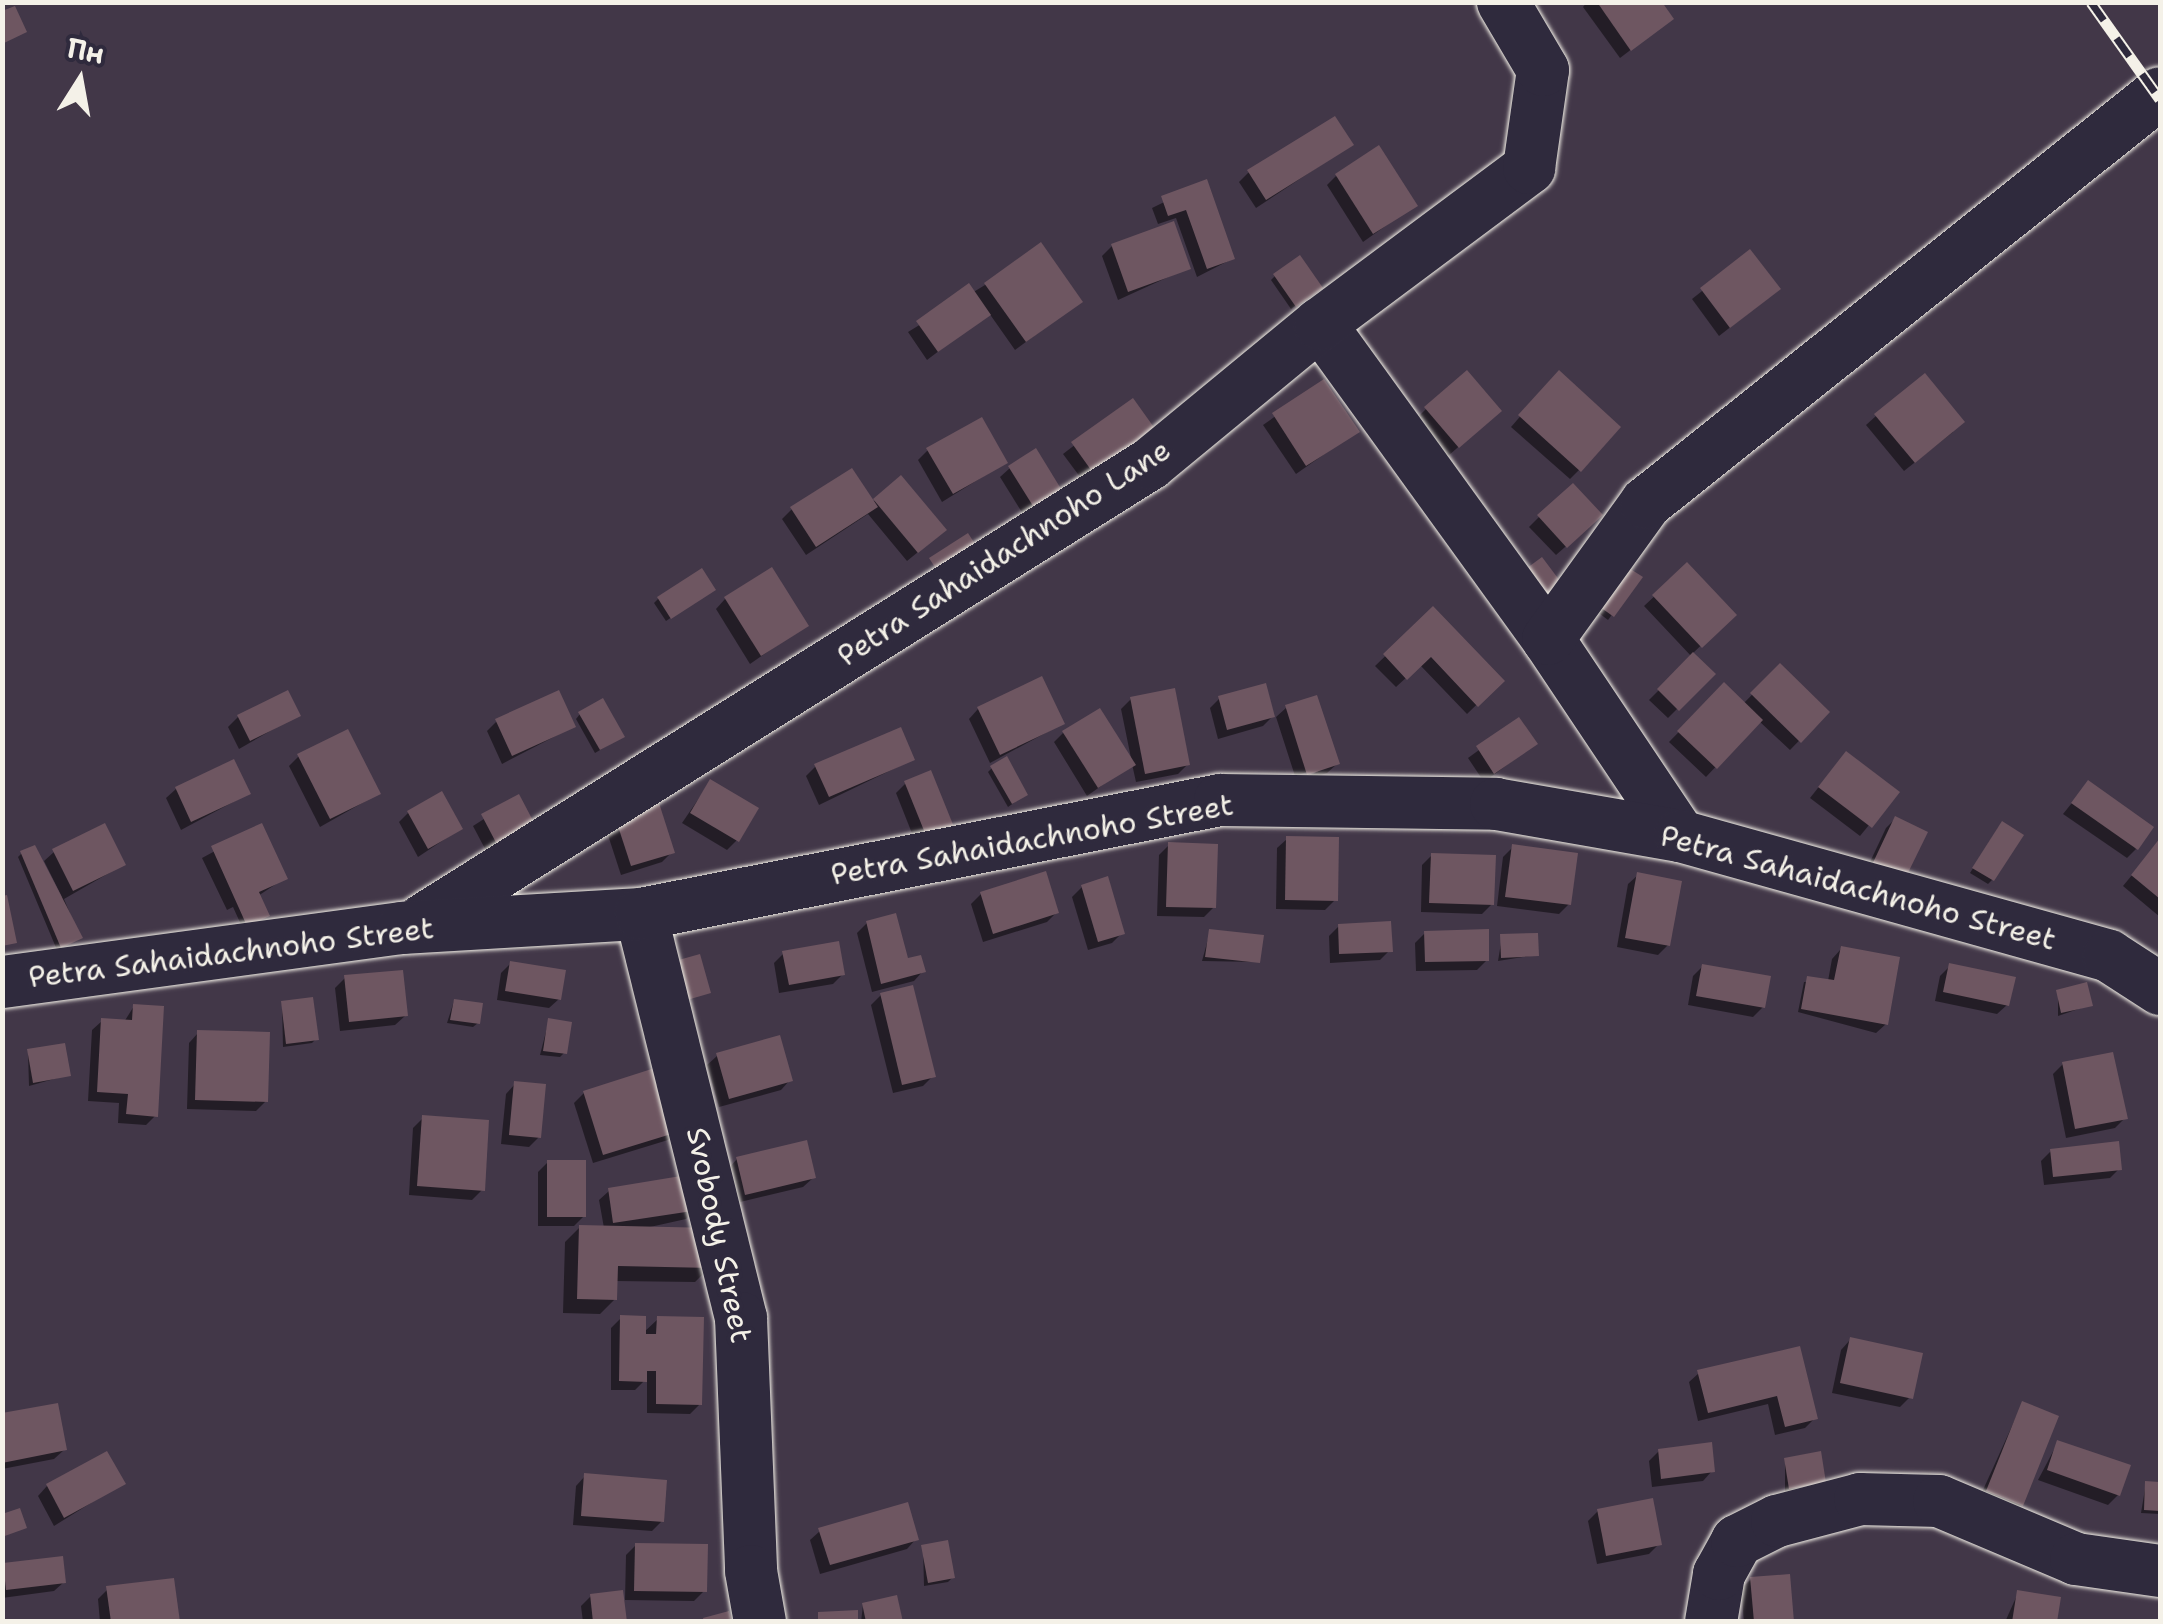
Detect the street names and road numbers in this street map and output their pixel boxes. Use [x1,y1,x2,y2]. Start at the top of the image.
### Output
street label: Petra Sahaidachnoho Lane [831,432,1177,674]
street label: Petra Sahaidachnoho Street [828,787,1236,893]
street label: Petra Sahaidachnoho Street [1656,818,2060,958]
street label: Petra Sahaidachnoho Street [26,910,436,996]
street label: Svobody Street [679,1124,759,1346]

